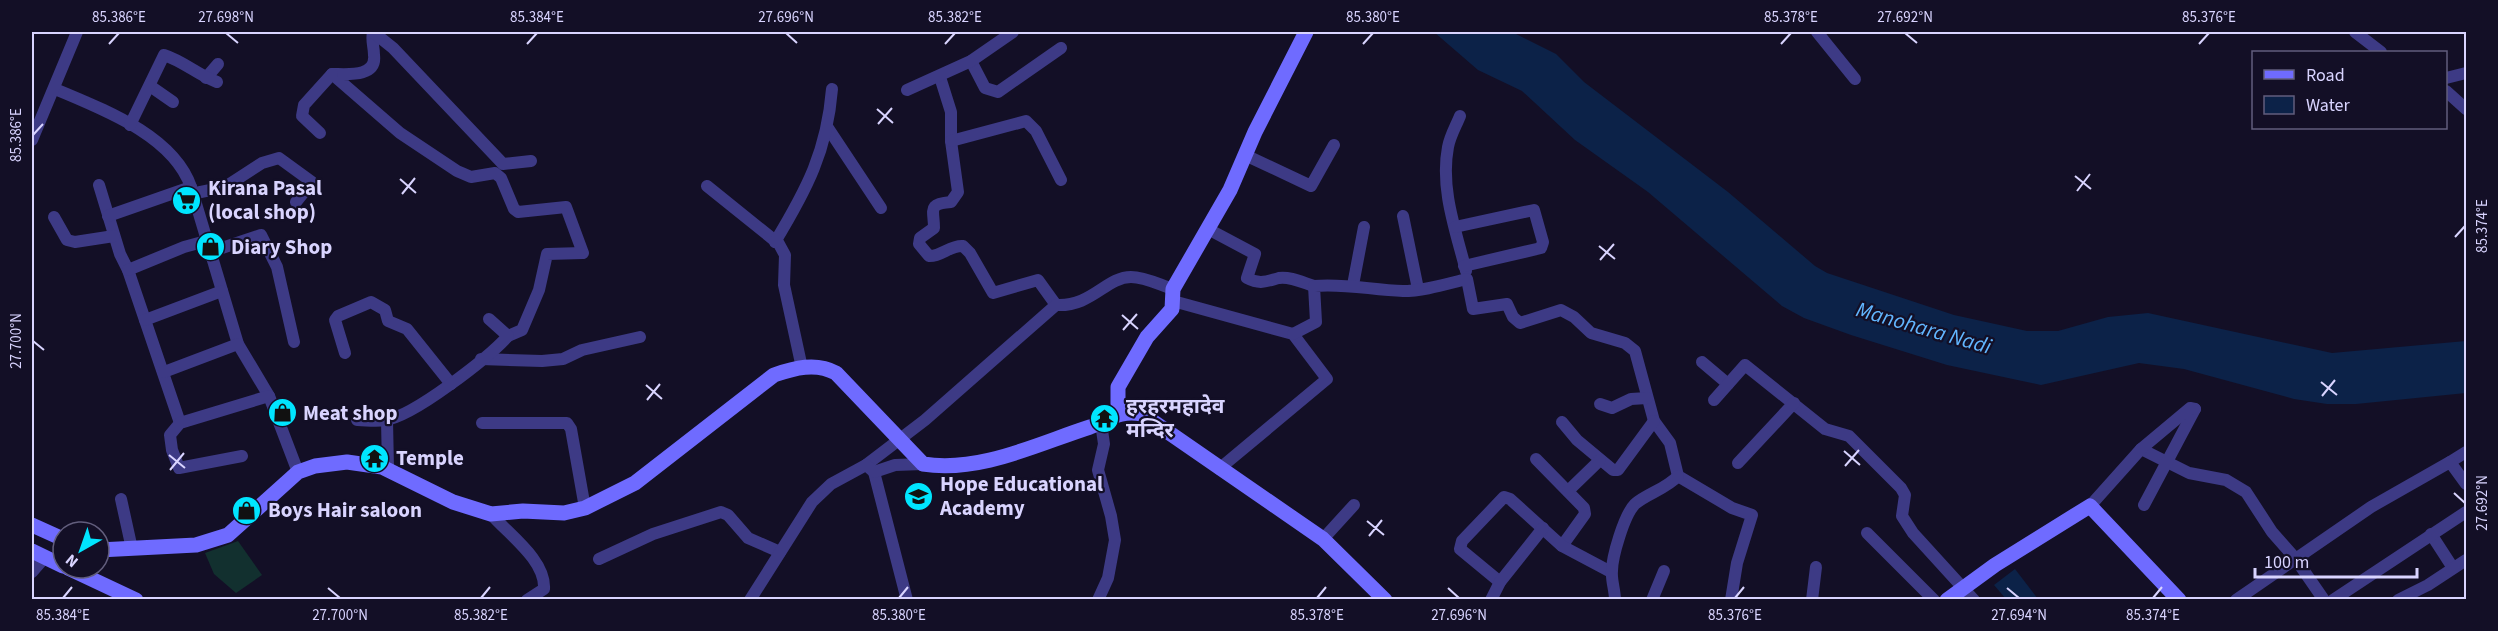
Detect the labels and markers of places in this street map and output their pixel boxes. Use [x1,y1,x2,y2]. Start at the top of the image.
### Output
place label: Kirana Pasal (local shop) [208,173,322,227]
supermarket icon: Kirana Pasal (local shop) [171,184,203,216]
shop icon: Diary Shop [194,231,226,263]
place label: Diary Shop [231,232,332,262]
place label: हरहरमहादेव मन्दिर [1126,391,1225,445]
shop icon: Meat shop [266,397,298,429]
place label: Meat shop [303,398,398,428]
temple icon: हरहरमहादेव मन्दिर [1089,402,1121,434]
temple icon: Temple [359,442,391,474]
place label: Temple [396,443,464,473]
place label: Hope Educational Academy [939,469,1103,523]
school or university icon: Hope Educational Academy [903,480,935,512]
shop icon: Boys Hair saloon [231,494,263,526]
place label: Boys Hair saloon [268,495,422,525]

